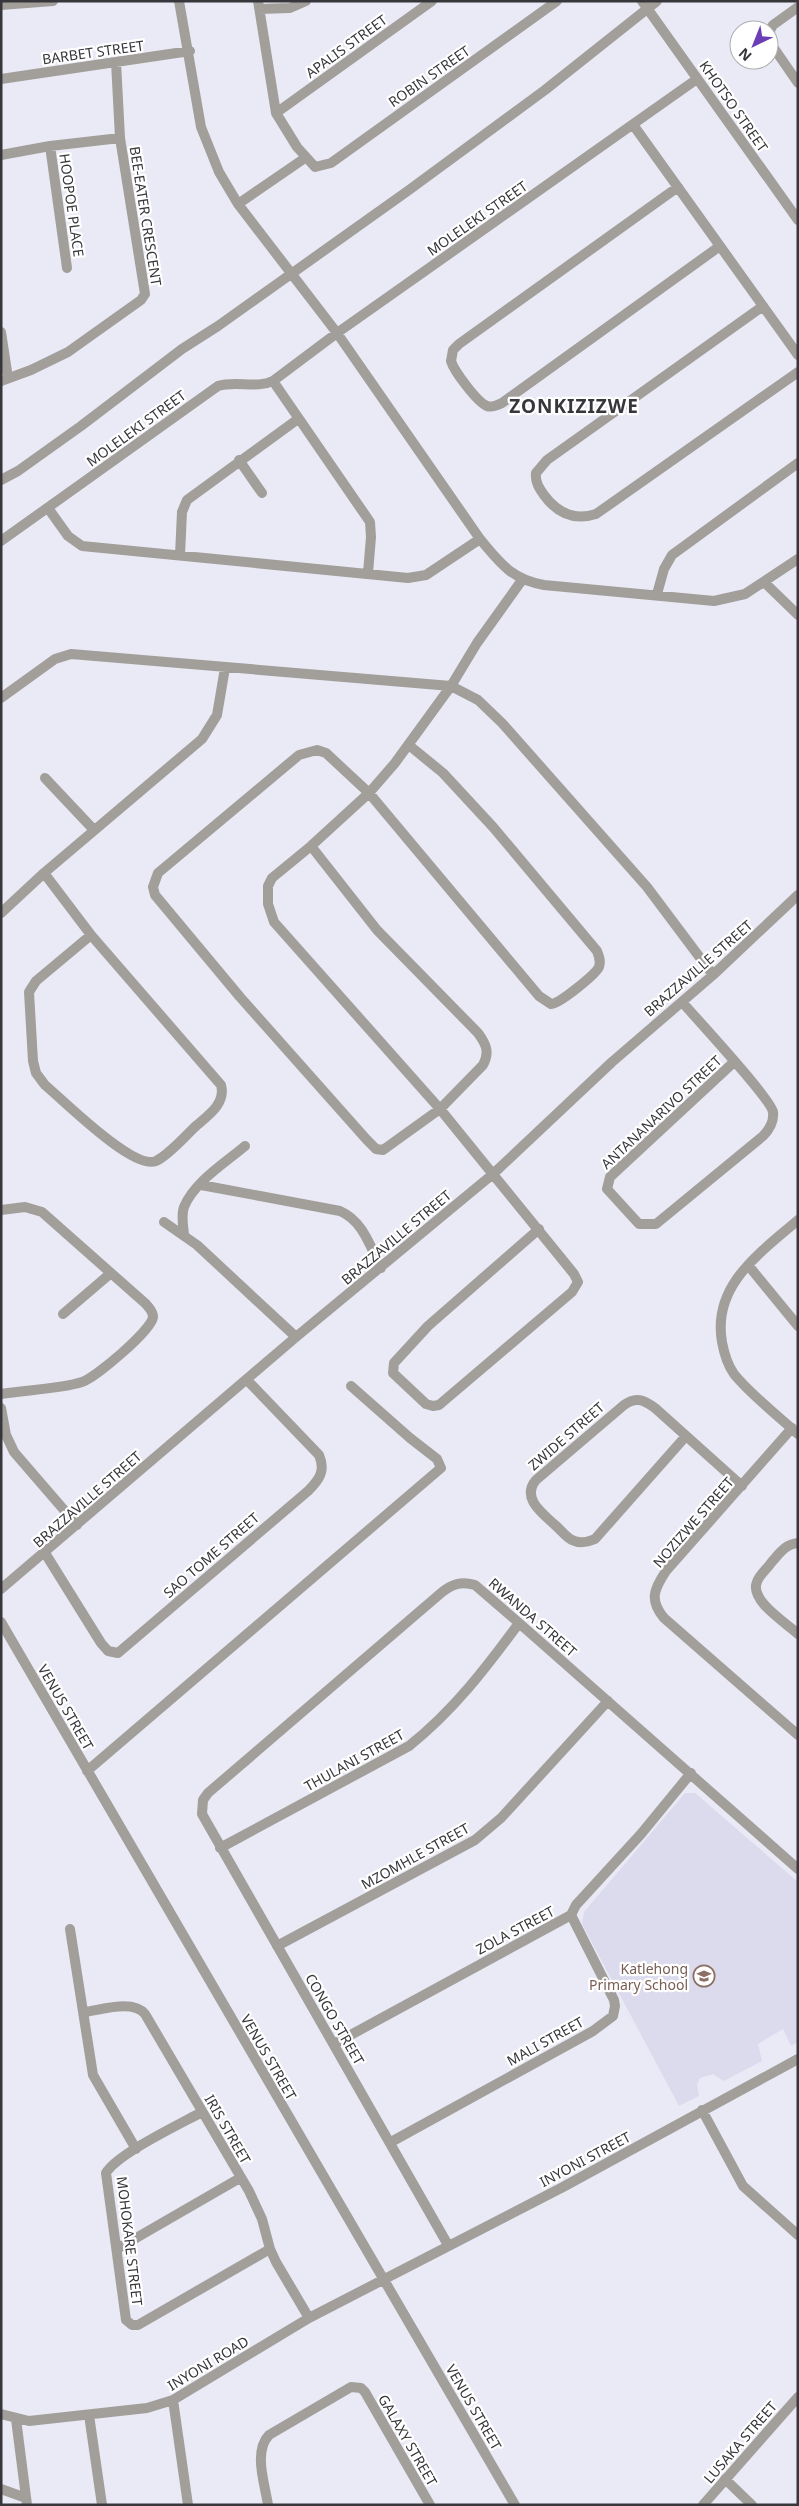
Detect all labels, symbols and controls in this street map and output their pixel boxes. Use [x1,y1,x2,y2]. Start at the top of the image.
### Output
street label: APALIS STREET [301,10,391,82]
north arrow [729,20,779,70]
street label: BARBET STREET [41,35,145,69]
street label: ROBIN STREET [385,41,474,111]
text: N [734,44,755,66]
street label: KHOTSO STREET [695,57,773,155]
street label: BEE-EATER CRESCENT [126,145,166,287]
street label: HOOPOE PLACE [55,152,89,258]
street label: MOLELEKI STREET [423,176,531,260]
street label: MOLELEKI STREET [82,385,190,471]
district label: ZONKIZIZWE [509,393,639,419]
street label: BRAZZAVILLE STREET [640,915,756,1020]
street label: ANTANANARIVO STREET [597,1051,726,1173]
street label: BRAZZAVILLE STREET [337,1185,455,1289]
street label: ZWIDE STREET [524,1398,608,1474]
street label: BRAZZAVILLE STREET [29,1446,145,1551]
street label: NOZIZWE STREET [648,1473,738,1571]
street label: SAO TOME STREET [159,1508,263,1602]
street label: RWANDA STREET [485,1573,581,1661]
street label: VENUS STREET [34,1661,98,1753]
street label: THULANI STREET [301,1725,407,1795]
street label: MZOMHLE STREET [358,1818,473,1894]
street label: ZOLA STREET [472,1901,558,1959]
place label: Katlehong Primary School [589,1959,688,1994]
school or university icon: Katlehong Primary School [692,1964,716,1988]
street label: CONGO STREET [301,1970,369,2068]
street label: VENUS STREET [237,2011,301,2103]
street label: MALI STREET [503,2012,587,2070]
street label: IRIS STREET [201,2091,256,2167]
street label: INYONI STREET [536,2127,634,2191]
street label: MOHOKARE STREET [113,2175,147,2307]
street label: INYONI ROAD [164,2331,252,2395]
street label: VENUS STREET [442,2361,506,2453]
street label: GALAXY STREET [374,2391,442,2489]
street label: LUSAKA STREET [699,2397,781,2487]

